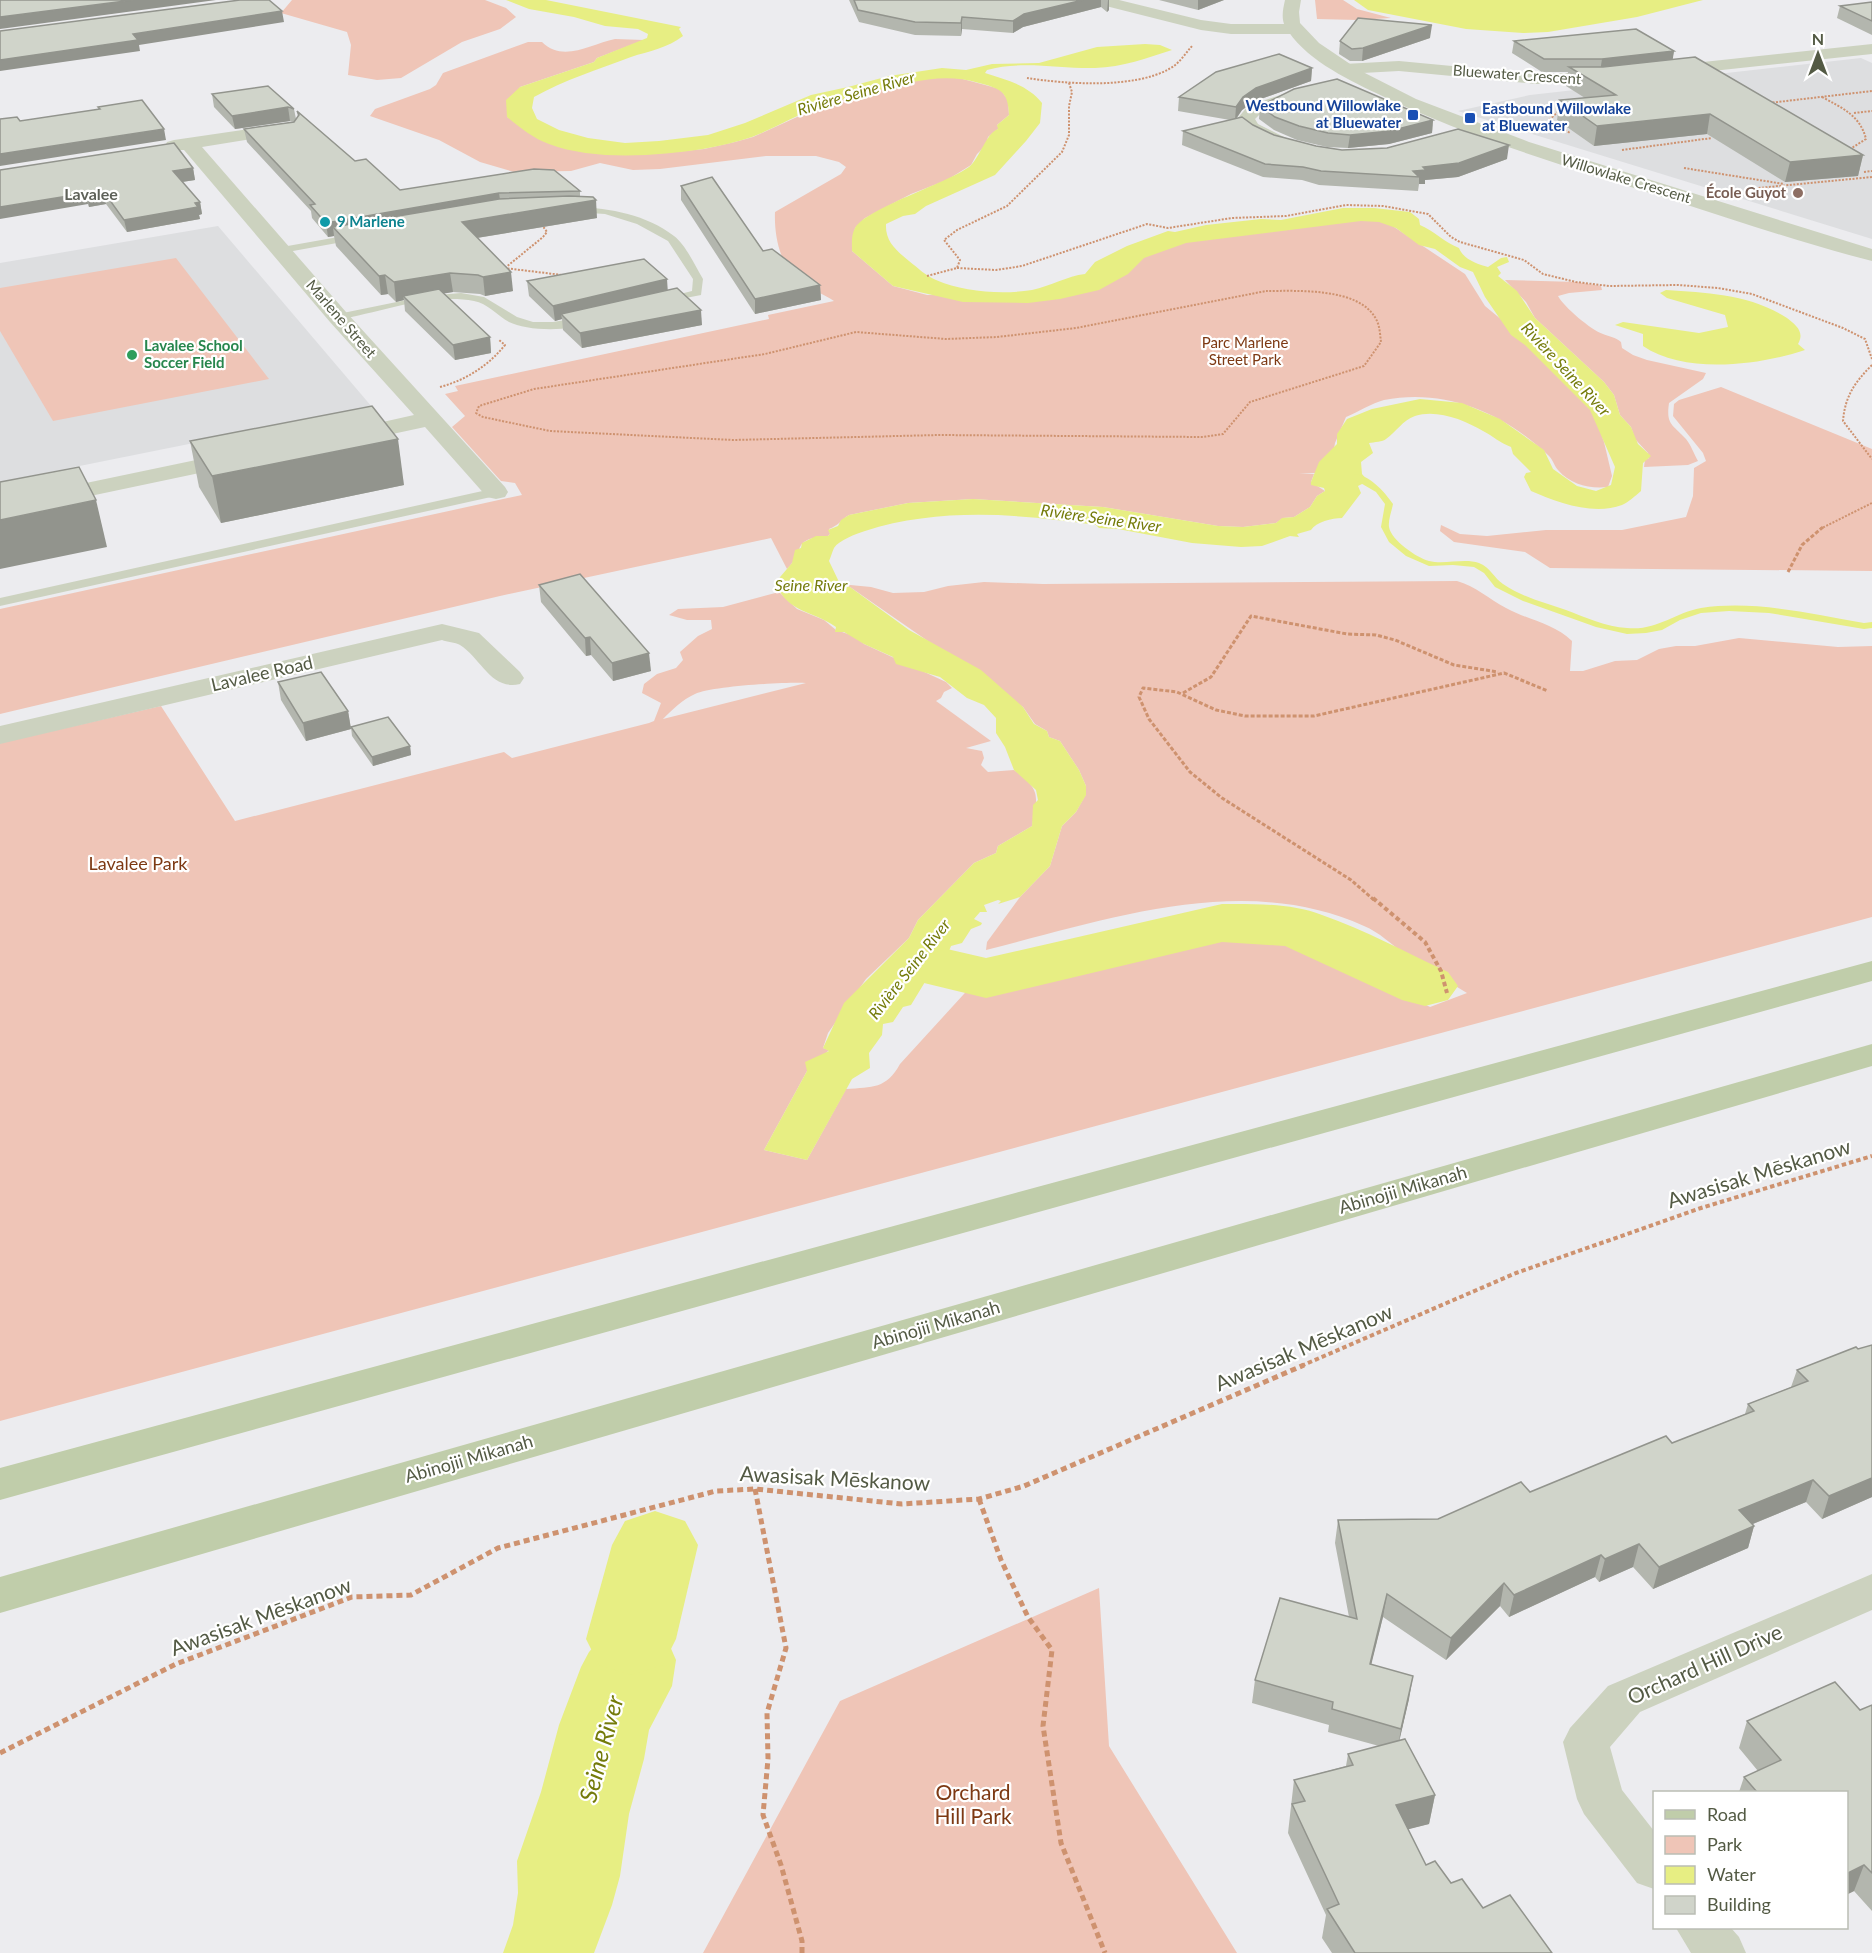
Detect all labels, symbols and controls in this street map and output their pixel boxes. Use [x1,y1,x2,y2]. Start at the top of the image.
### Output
north arrow [1788,24,1848,84]
text: N [1812,29,1824,48]
street label: Bluewater Crescent [1452,61,1583,88]
water label: Rivière Seine River [795,67,917,118]
place label: Westbound Willowlake at Bluewater [1245,96,1401,131]
place label: Eastbound Willowlake at Bluewater [1482,99,1631,134]
marker: Westbound Willowlake at Bluewater [1406,108,1420,122]
marker: Eastbound Willowlake at Bluewater [1463,111,1477,125]
street label: Willowlake Crescent [1559,150,1694,206]
place label: École Guyot [1706,183,1786,201]
district label: Lavalee [64,184,118,203]
marker: École Guyot [1791,186,1805,200]
place label: 9 Marlene [337,212,405,230]
marker: 9 Marlene [318,215,332,229]
street label: Marlene Street [303,276,381,362]
water label: Rivière Seine River [1518,318,1615,420]
park label: Parc Marlene Street Park [1202,333,1288,368]
place label: Lavalee School Soccer Field [144,336,243,371]
marker: Lavalee School Soccer Field [125,348,139,362]
water label: Rivière Seine River [1040,500,1163,535]
water label: Seine River [775,575,848,594]
street label: Lavalee Road [209,651,315,695]
park label: Lavalee Park [88,852,188,874]
water label: Rivière Seine River [864,915,954,1022]
street label: Awasisak Mēskanow [1664,1133,1854,1212]
street label: Abinojii Mikanah [1336,1160,1469,1218]
street label: Abinojii Mikanah [869,1295,1002,1353]
street label: Awasisak Mēskanow [1211,1298,1396,1395]
street label: Abinojii Mikanah [402,1429,535,1487]
street label: Awasisak Mēskanow [739,1460,931,1495]
street label: Awasisak Mēskanow [167,1571,355,1660]
street label: Orchard Hill Drive [1623,1618,1786,1709]
water label: Seine River [572,1691,629,1805]
park label: Orchard Hill Park [934,1779,1012,1828]
legend [1653,1791,1848,1929]
text: Road [1707,1803,1747,1825]
text: Park [1707,1833,1743,1855]
text: Water [1707,1863,1756,1885]
text: Building [1707,1893,1771,1915]

